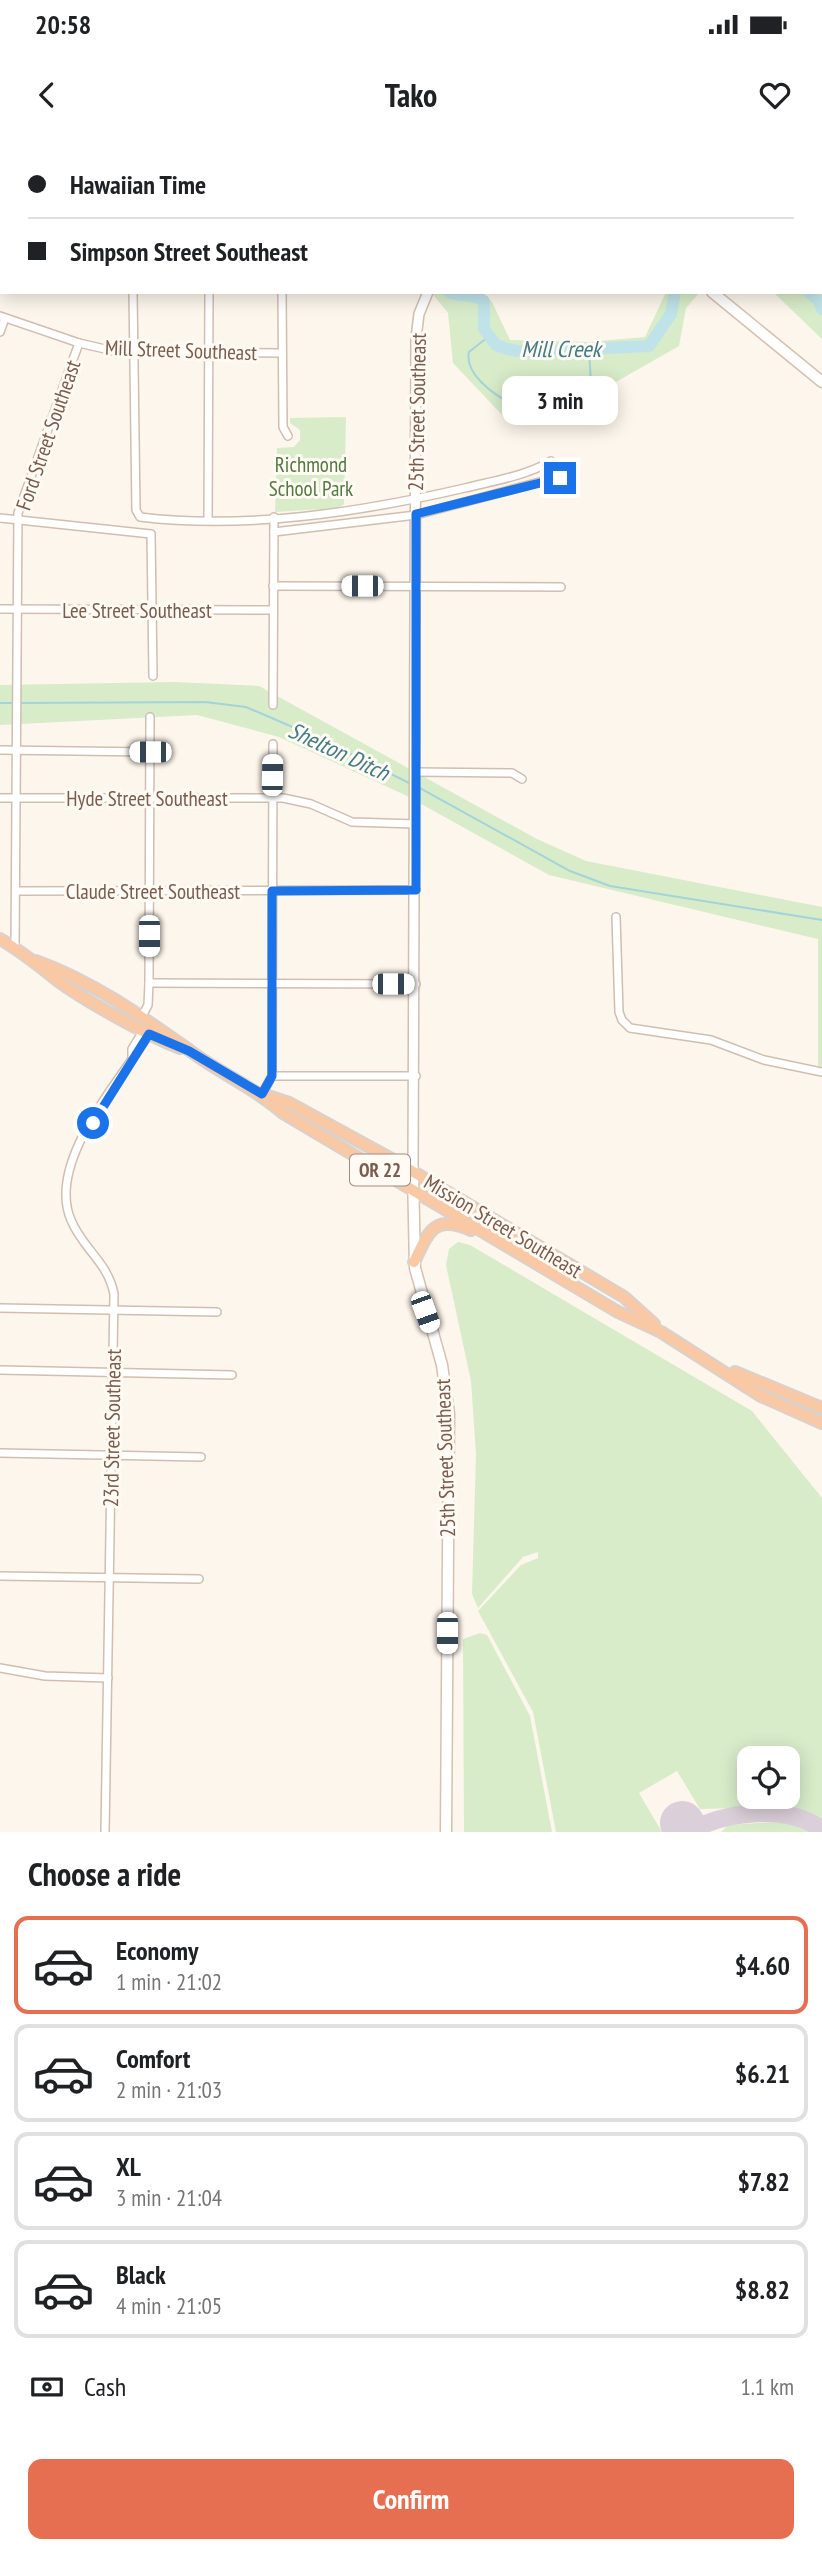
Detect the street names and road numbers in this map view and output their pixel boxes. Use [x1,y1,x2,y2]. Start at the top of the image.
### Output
street label: 25th Street Southeast [402,332,432,491]
street label: Mill Street Southeast [104,334,258,366]
street label: Ford Street Southeast [10,356,86,514]
street label: Lee Street Southeast [62,597,212,624]
street label: Hyde Street Southeast [66,785,228,812]
street label: Claude Street Southeast [66,878,240,905]
road number: OR 22 [350,1154,410,1186]
street label: Mission Street Southeast [419,1168,587,1284]
street label: 23rd Street Southeast [97,1348,127,1507]
street label: 25th Street Southeast [429,1378,461,1538]

